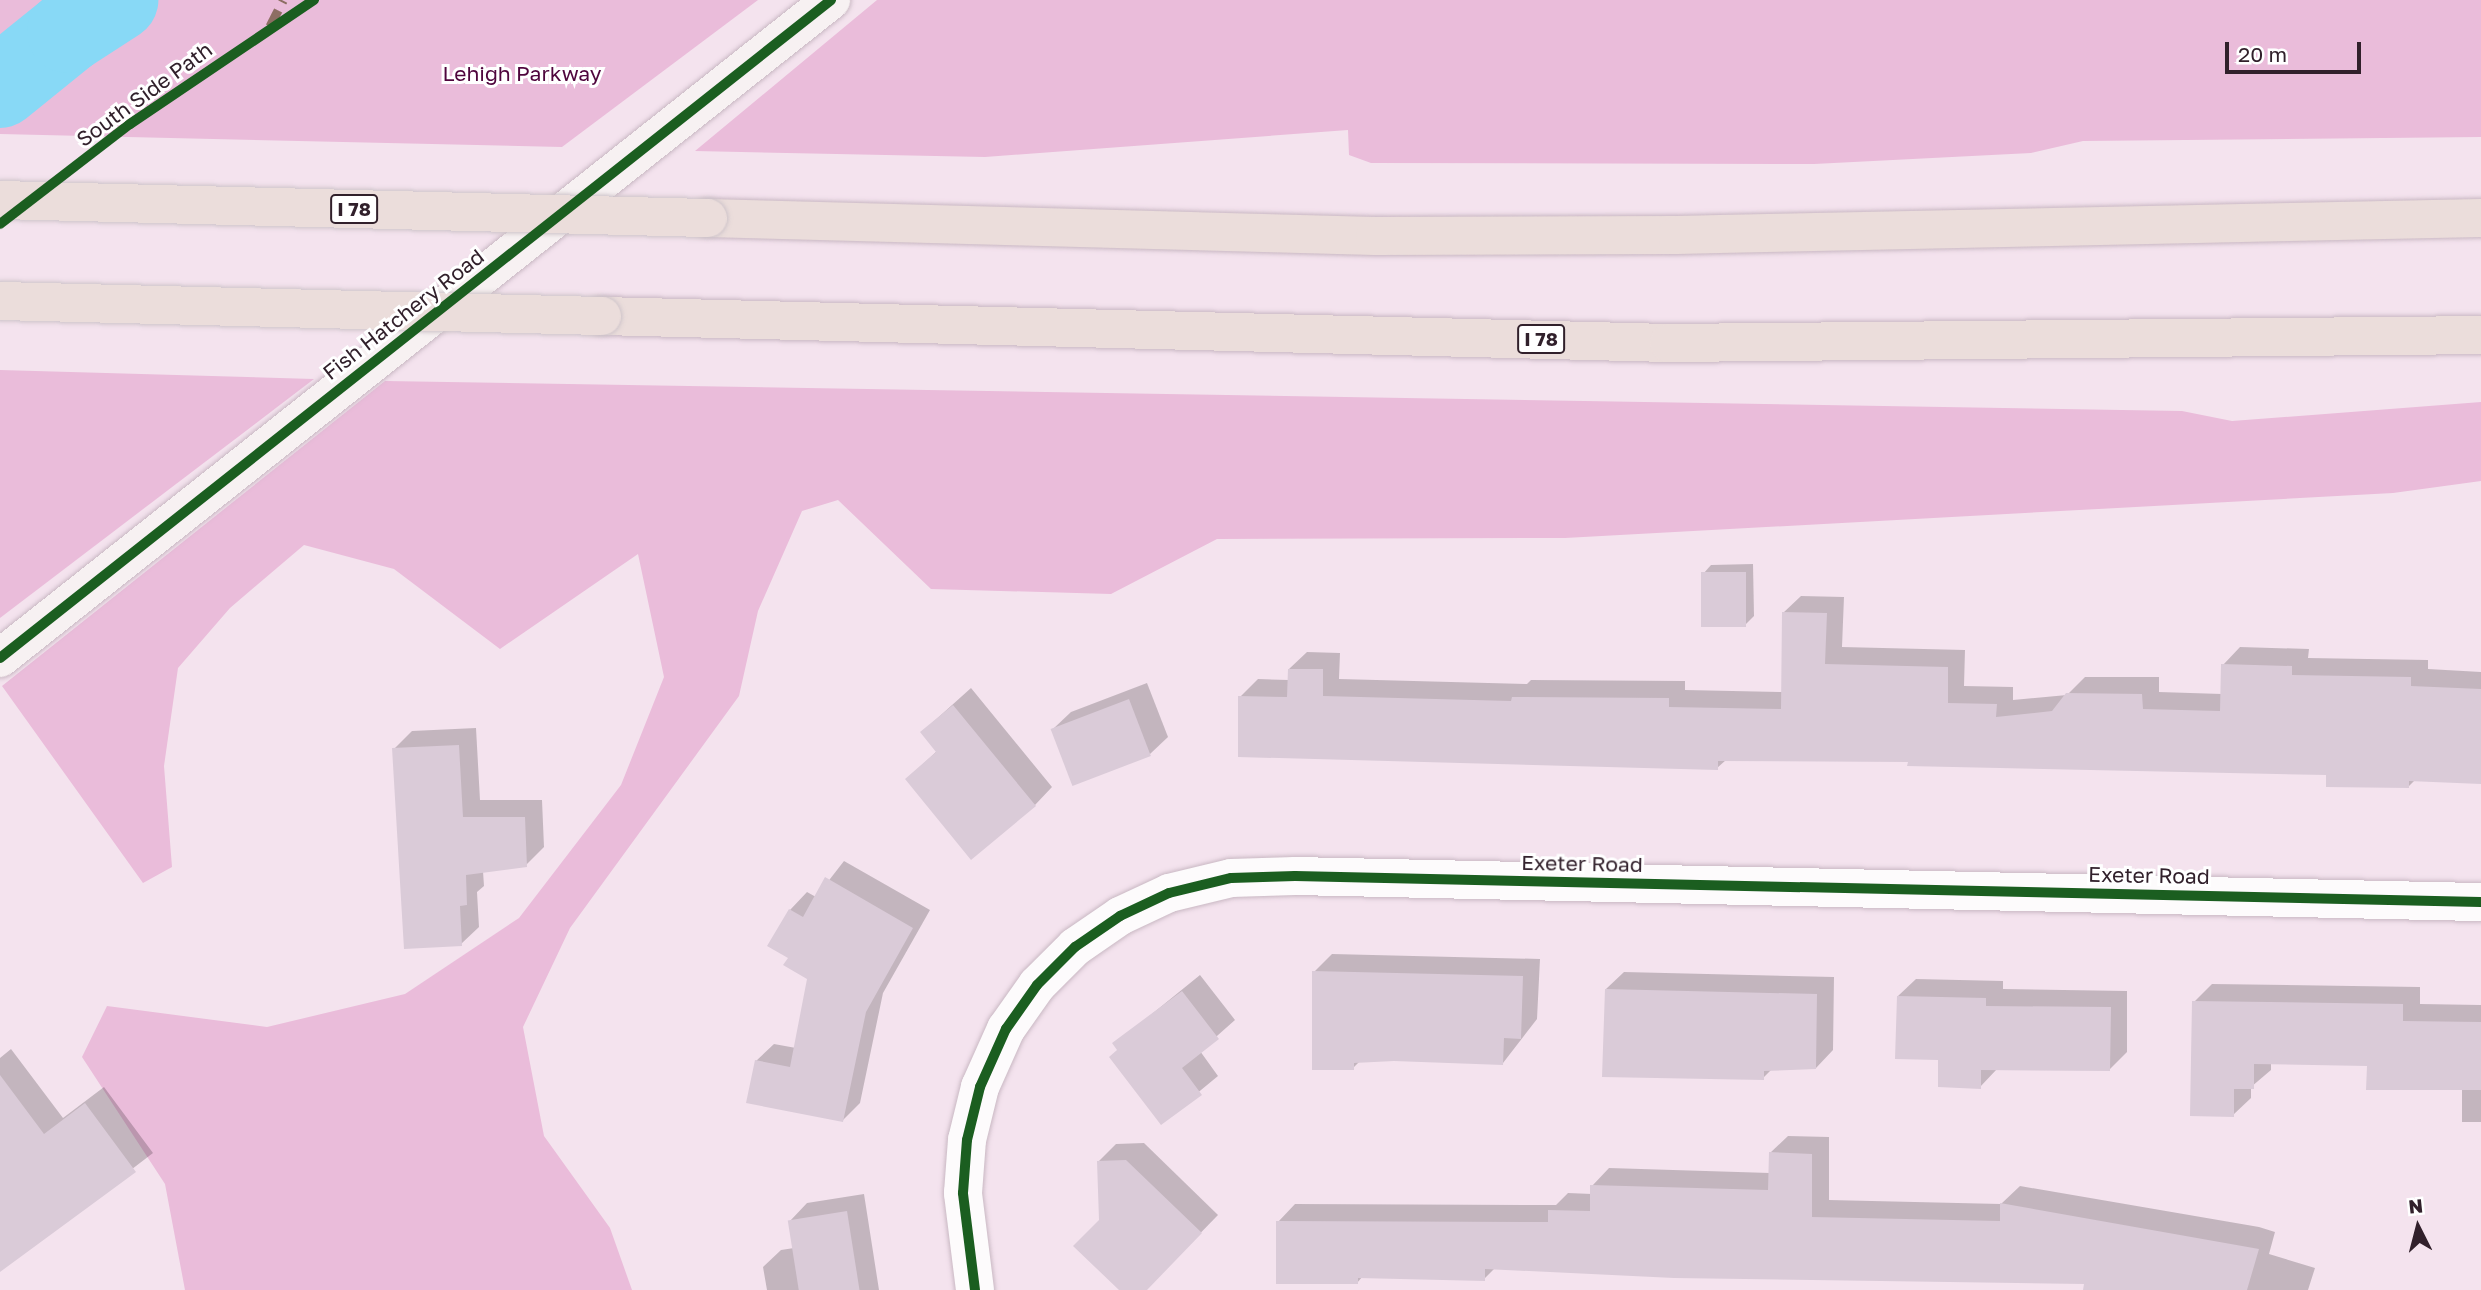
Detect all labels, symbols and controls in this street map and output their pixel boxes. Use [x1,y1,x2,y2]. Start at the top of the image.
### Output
scale bar [2229,28,2366,72]
street label: South Side Path [71,36,217,152]
text: 20 m [2238,41,2287,67]
park label: Lehigh Parkway [442,60,602,86]
road number: I 78 [330,194,378,224]
street label: Fish Hatchery Road [318,243,488,385]
road number: I 78 [1516,324,1566,354]
street label: Exeter Road [1521,849,1643,877]
street label: Exeter Road [2088,861,2210,889]
north arrow [2383,1192,2453,1262]
text: N [2407,1193,2424,1218]

